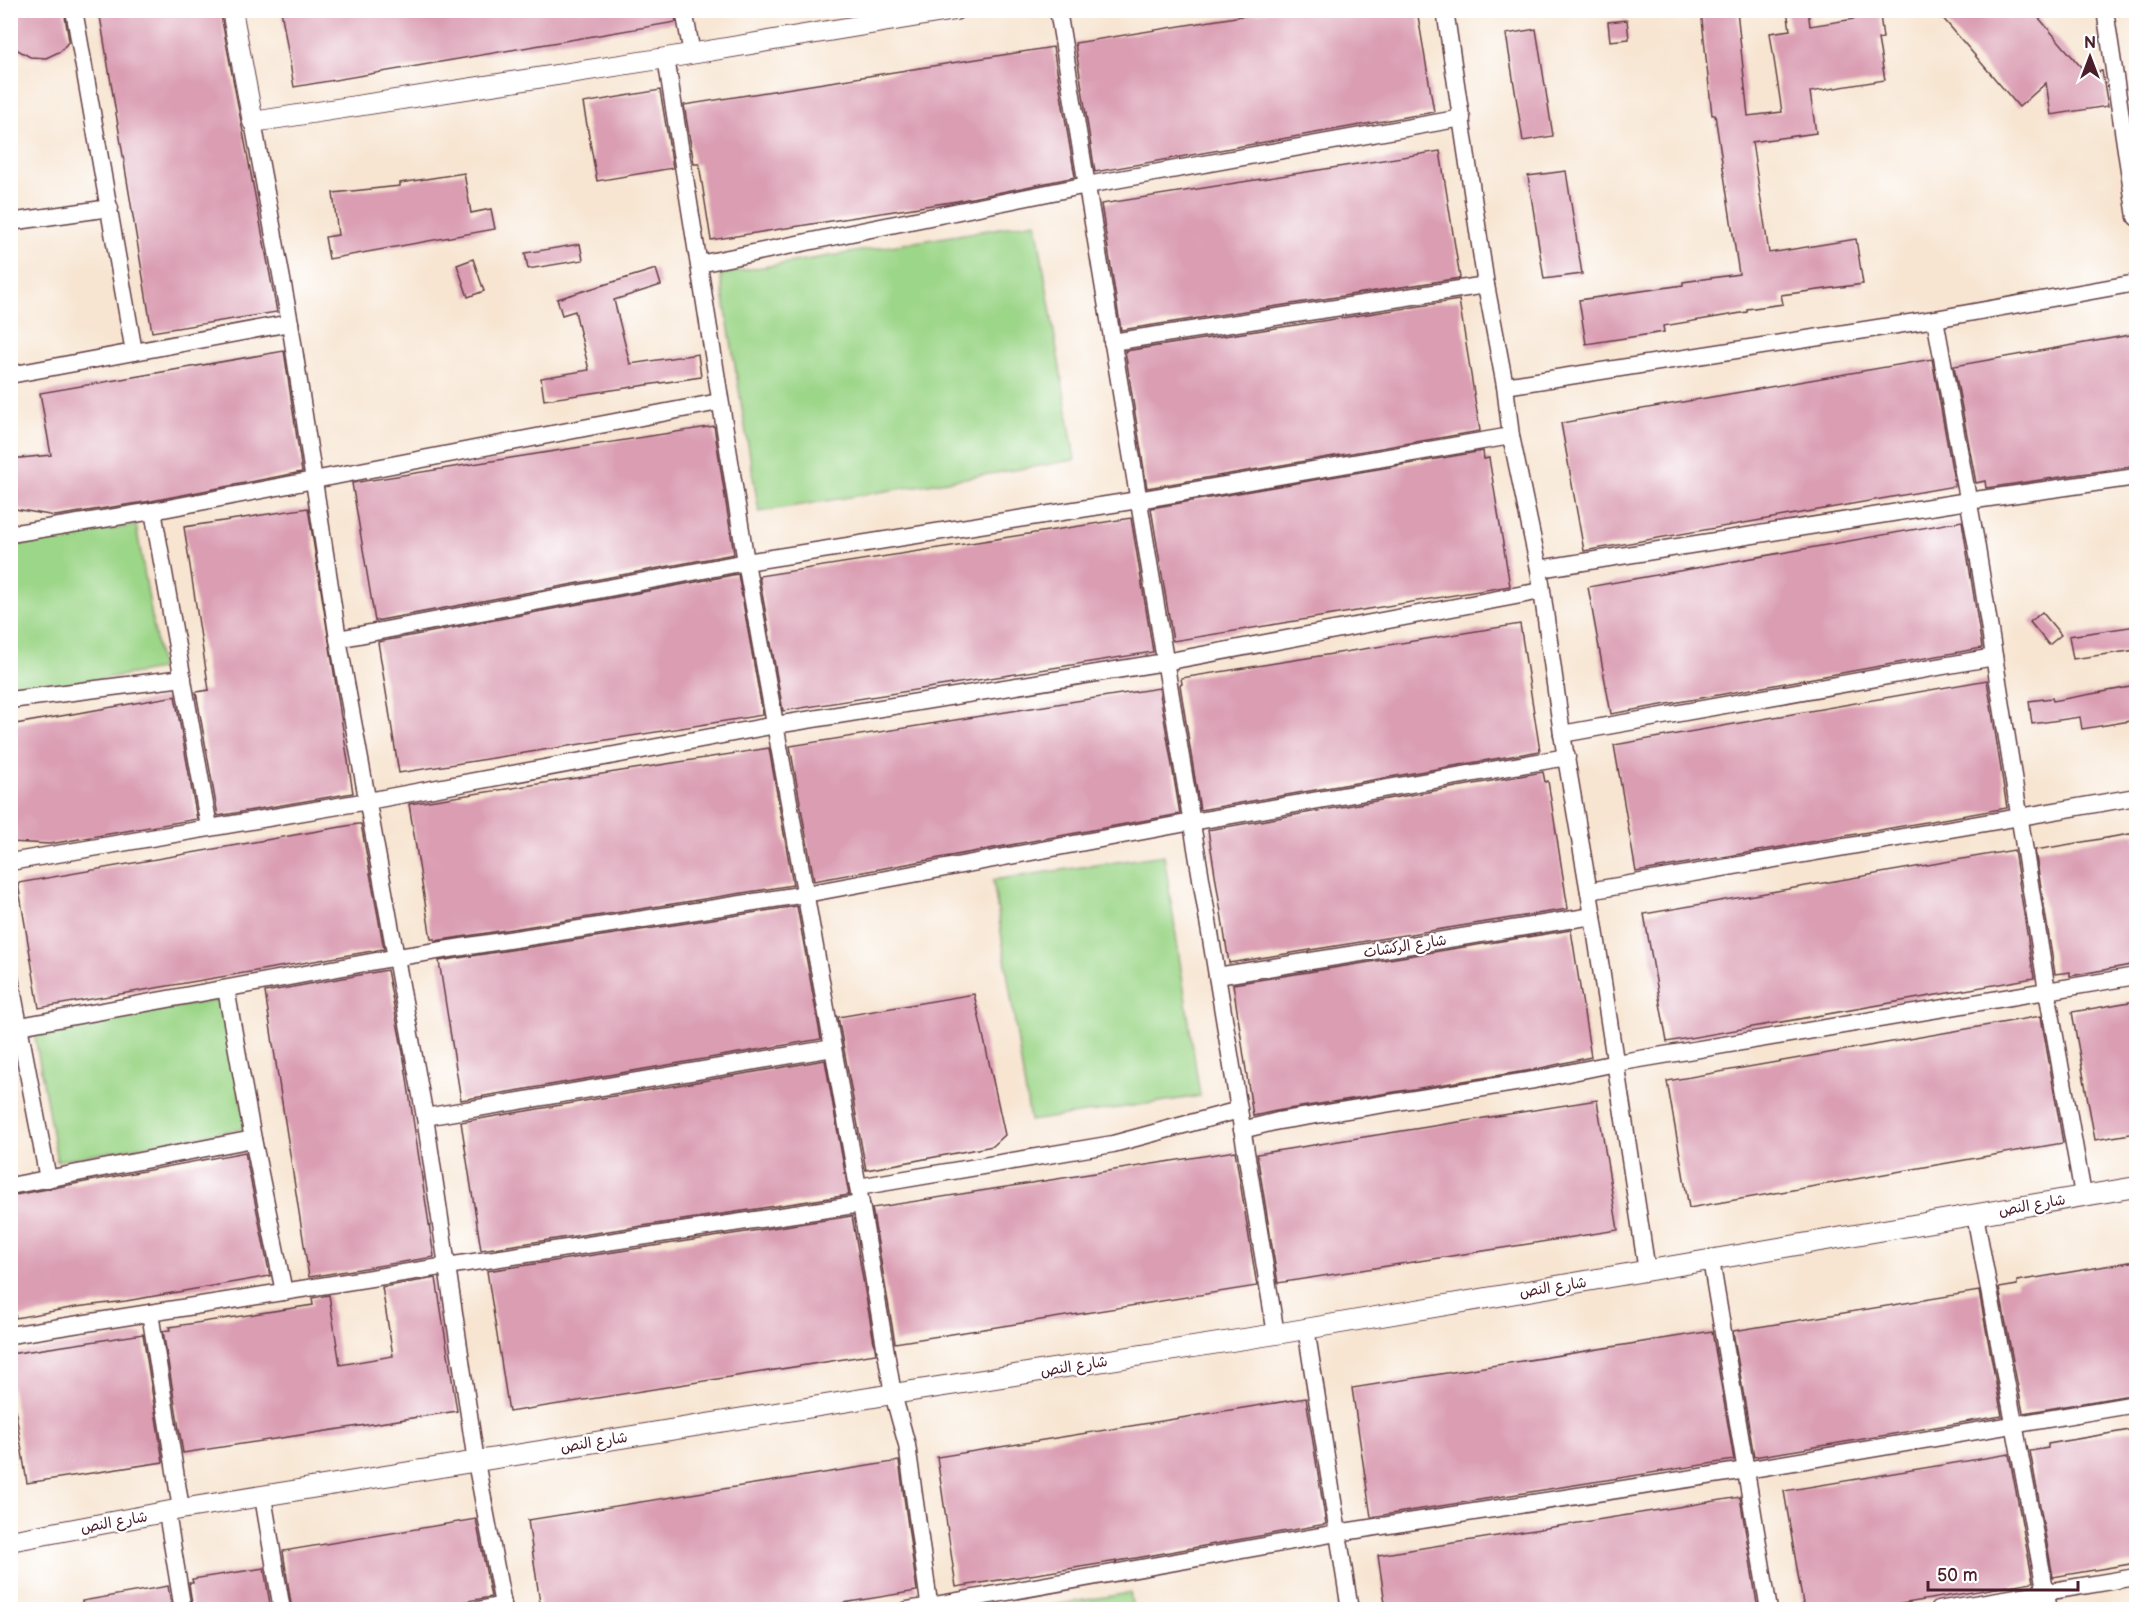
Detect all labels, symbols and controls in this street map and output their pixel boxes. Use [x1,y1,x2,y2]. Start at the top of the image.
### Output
north arrow [2060,27,2120,87]
text: N [2084,34,2096,53]
street label: شارع الركشات [1362,931,1448,962]
street label: شارع النص [1997,1190,2067,1221]
street label: شارع النص [1518,1273,1588,1302]
street label: شارع النص [1039,1352,1109,1381]
street label: شارع النص [559,1428,629,1457]
street label: شارع النص [79,1507,149,1538]
scale bar [1928,1554,2078,1592]
text: 50 m [1937,1565,1978,1586]

